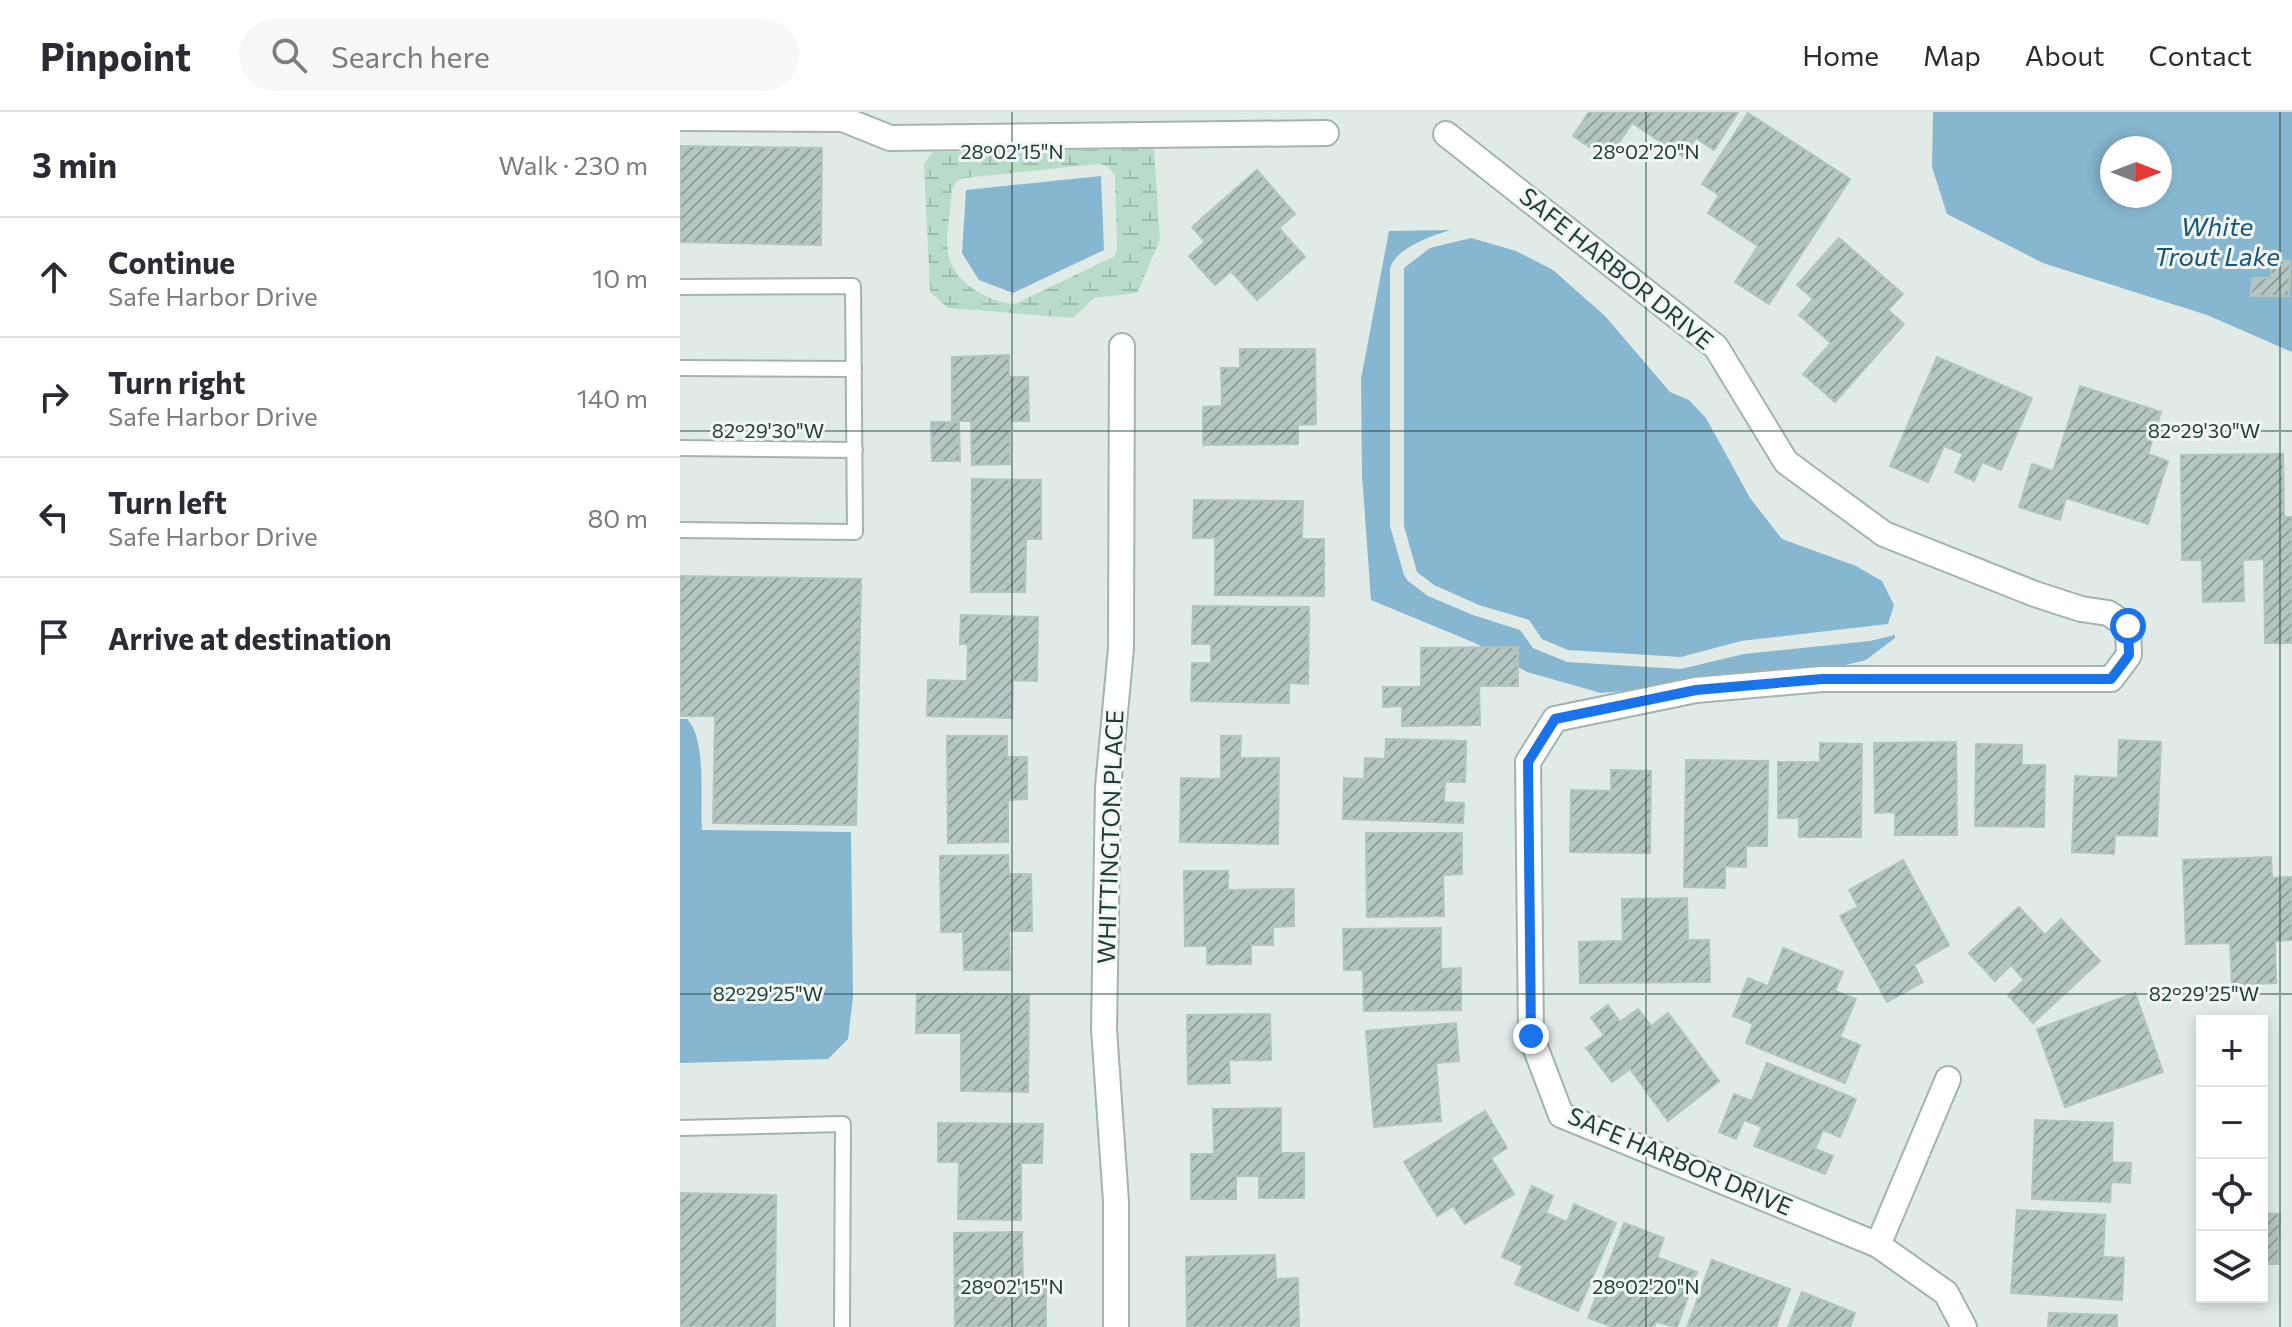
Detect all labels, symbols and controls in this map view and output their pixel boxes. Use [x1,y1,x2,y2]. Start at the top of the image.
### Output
search box [239,19,799,91]
text: Pinpoint [40,32,191,79]
icon: search [267,33,311,77]
text: Search here [331,37,490,74]
text: Home [1802,38,1879,72]
text: Map [1923,38,1981,72]
text: About [2025,38,2105,72]
text: Contact [2149,38,2252,72]
north arrow [2100,136,2172,208]
text: 28°02'15"N [960,139,1064,163]
text: 28°02'20"N [1592,139,1700,163]
text: 3 min [32,143,117,185]
text: Walk · 230 m [499,149,648,180]
street label: SAFE HARBOR DRIVE [1514,181,1720,355]
water label: White Trout Lake [2154,210,2280,271]
text: Continue [108,243,235,280]
icon: ahead [32,255,76,299]
text: 10 m [592,262,648,293]
text: Safe Harbor Drive [108,280,318,311]
text: Turn right [108,363,245,400]
icon: right [32,375,76,419]
text: 140 m [577,382,648,413]
text: Safe Harbor Drive [108,400,318,431]
text: 82°29'30"W [712,418,824,442]
text: 82°29'30"W [2148,418,2260,442]
text: Turn left [108,483,227,520]
icon: left [32,495,76,539]
text: 80 m [588,502,648,533]
text: Safe Harbor Drive [108,520,318,551]
route start [2110,608,2146,644]
icon: arrive [32,615,76,659]
text: Arrive at destination [108,619,392,656]
street label: WHITTINGTON PLACE [1091,709,1128,965]
text: 82°29'25"W [713,981,823,1005]
text: 82°29'25"W [2149,981,2259,1005]
map controls [2196,1015,2268,1303]
button: + [2196,1015,2268,1087]
route end [1513,1018,1549,1054]
button: − [2196,1087,2268,1159]
street label: SAFE HARBOR DRIVE [1564,1100,1797,1221]
button: locate [2196,1159,2268,1231]
button: layers [2196,1231,2268,1303]
text: 28°02'15"N [960,1274,1064,1298]
text: 28°02'20"N [1592,1274,1700,1298]

